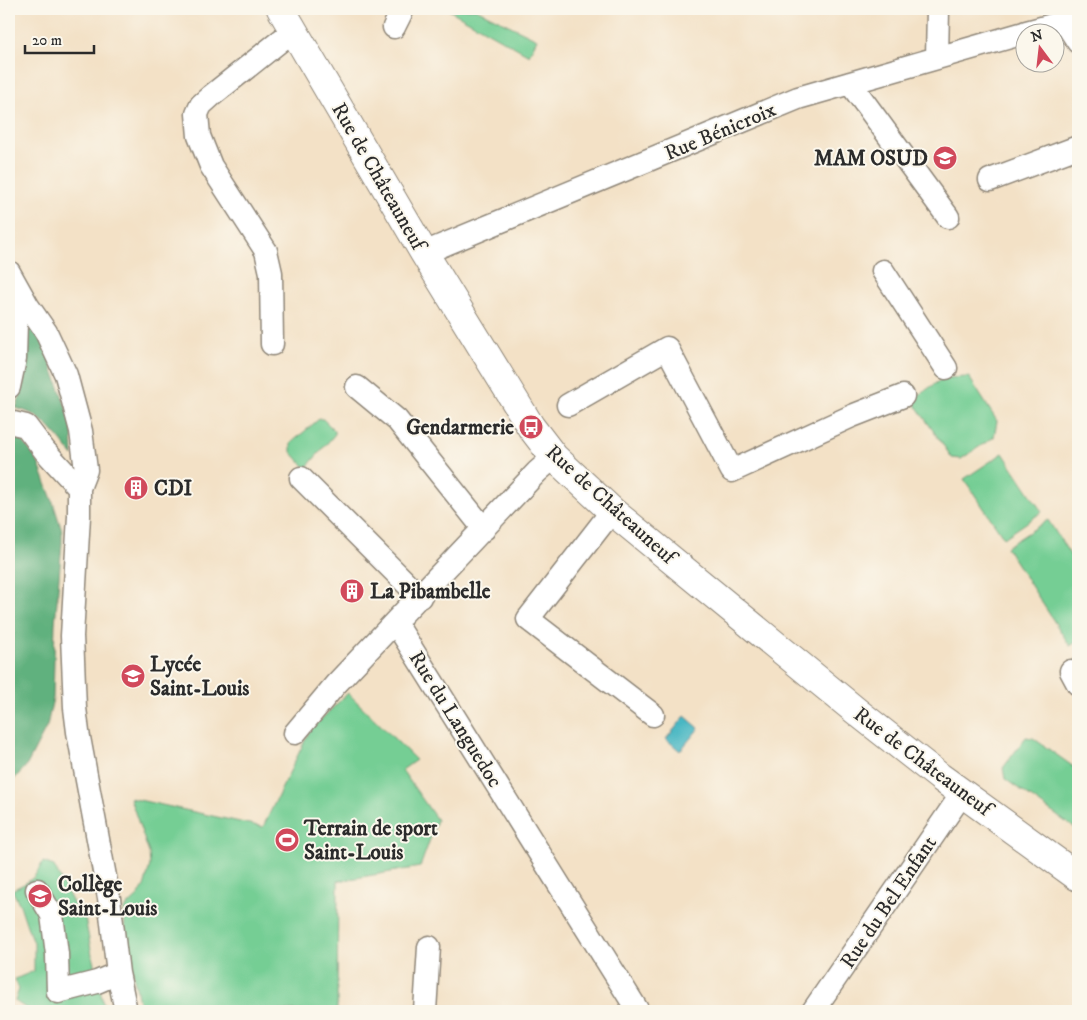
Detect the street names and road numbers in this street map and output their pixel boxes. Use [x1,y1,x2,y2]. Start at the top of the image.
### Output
street label: Rue Bénicroix [661,97,780,167]
street label: Rue de Châteauneuf [325,98,432,258]
street label: Rue de Châteauneuf [540,440,683,572]
street label: Rue du Languedoc [403,646,508,793]
street label: Rue de Châteauneuf [848,702,999,824]
street label: Rue du Bel Enfant [835,831,943,974]

